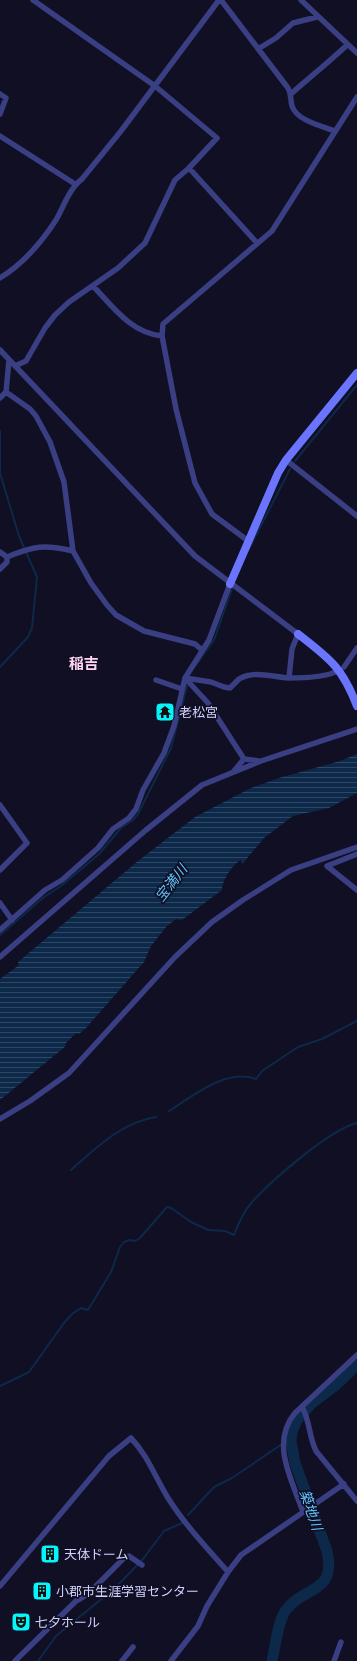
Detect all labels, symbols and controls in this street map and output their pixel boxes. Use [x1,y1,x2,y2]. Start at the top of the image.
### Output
district label: 稲吉 [69,653,99,673]
temple icon: 老松宮 [154,701,176,723]
place label: 老松宮 [179,703,218,721]
water label: 宝満川 [150,859,192,905]
water label: 築地川 [296,1487,328,1535]
building icon: 天体ドーム [39,1543,61,1565]
place label: 天体ドーム [64,1545,129,1563]
building icon: 小郡市生涯学習センター [31,1580,53,1602]
place label: 小郡市生涯学習センター [56,1582,199,1600]
theatre icon: 七夕ホール [10,1611,32,1633]
place label: 七夕ホール [35,1613,100,1631]

